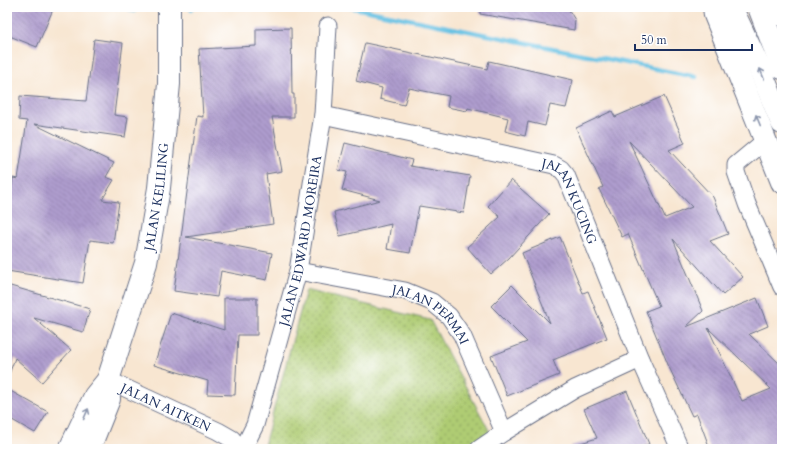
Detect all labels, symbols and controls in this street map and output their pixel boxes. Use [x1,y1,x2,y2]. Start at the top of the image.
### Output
scale bar [635,26,752,52]
text: 50 m [641,32,668,48]
one-way arrow [758,69,765,81]
one-way arrow [753,114,761,126]
street label: JALAN KELILING [140,142,173,254]
street label: JALAN EDWARD MOREIRA [275,153,327,330]
street label: JALAN KUCING [538,154,601,247]
street label: JALAN PERMAI [389,280,473,347]
street label: JALAN AITKEN [116,378,214,436]
one-way arrow [83,408,90,420]

